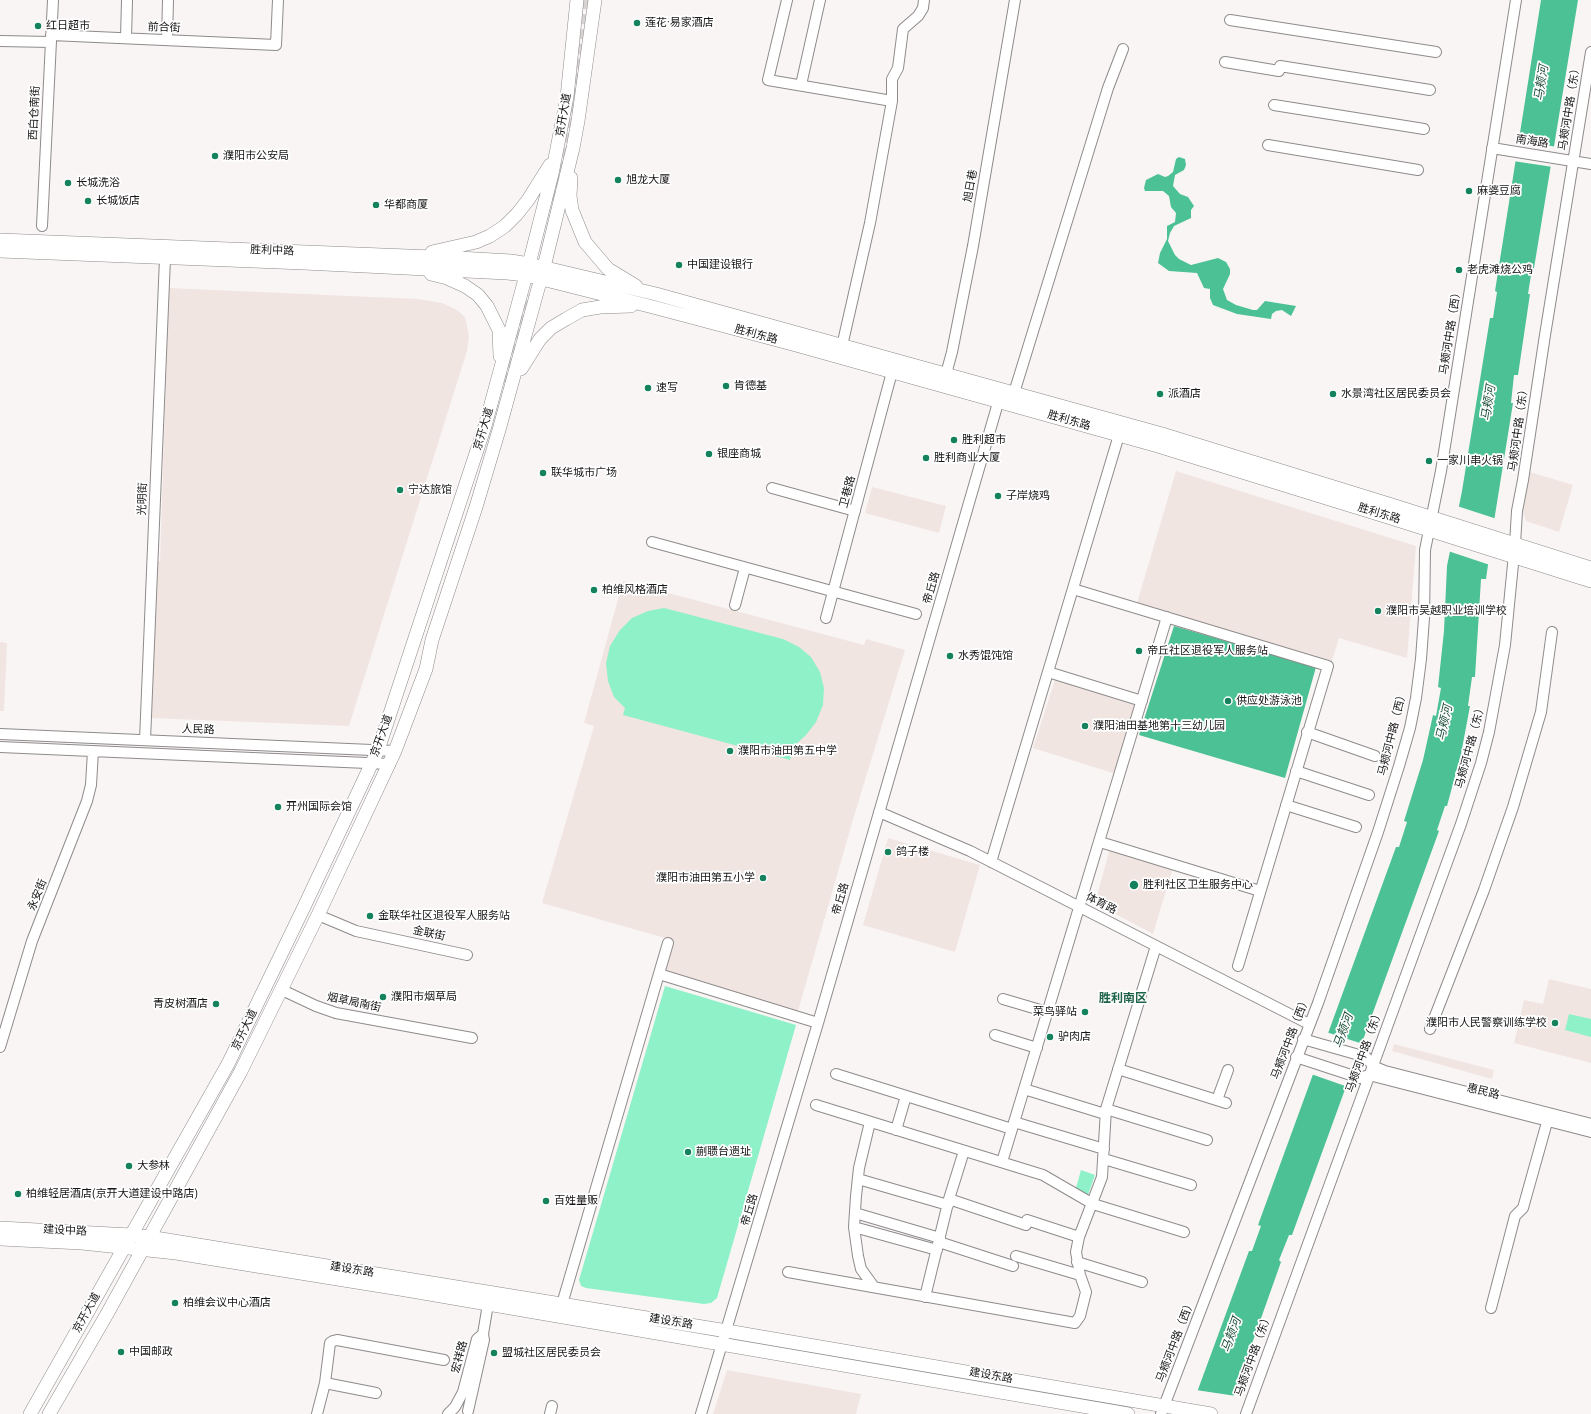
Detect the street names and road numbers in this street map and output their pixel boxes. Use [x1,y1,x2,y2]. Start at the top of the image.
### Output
street label: 前合街 [147,21,181,35]
street label: 马颊河中路（东） [1557,63,1583,151]
street label: 西白仓南街 [27,85,43,141]
street label: 京开大道 [554,92,574,138]
street label: 南海路 [1515,133,1549,151]
street label: 旭日巷 [962,169,980,203]
street label: 胜利中路 [250,244,294,258]
street label: 马颊河中路（西） [1438,287,1464,375]
street label: 胜利东路 [733,323,779,347]
street label: 马颊河中路（东） [1506,384,1532,472]
street label: 京开大道 [471,406,497,452]
street label: 胜利东路 [1046,409,1092,433]
street label: 卫巷路 [837,474,859,510]
street label: 光明街 [136,482,150,516]
street label: 胜利东路 [1356,501,1402,527]
street label: 帝丘路 [921,570,943,606]
street label: 马颊河中路（西） [1376,689,1410,777]
street label: 马颊河中路（东） [1453,702,1489,790]
street label: 京开大道 [368,713,396,759]
street label: 人民路 [181,723,215,737]
street label: 永安街 [26,877,50,913]
street label: 帝丘路 [830,881,852,917]
street label: 体育路 [1083,891,1119,917]
street label: 金联街 [411,924,447,944]
street label: 烟草局南街 [326,991,382,1015]
street label: 马颊河中路（西） [1269,995,1313,1081]
street label: 京开大道 [229,1007,261,1053]
street label: 马颊河中路（东） [1344,1007,1386,1095]
street label: 惠民路 [1465,1082,1501,1102]
street label: 帝丘路 [739,1192,761,1228]
street label: 建设中路 [43,1223,87,1239]
street label: 建设东路 [329,1260,375,1280]
street label: 京开大道 [71,1291,103,1335]
street label: 马颊河中路（西） [1154,1298,1198,1384]
street label: 马颊河中路（东） [1233,1311,1275,1399]
street label: 建设东路 [648,1312,694,1332]
street label: 宏祥路 [449,1339,471,1375]
street label: 建设东路 [968,1366,1014,1386]

